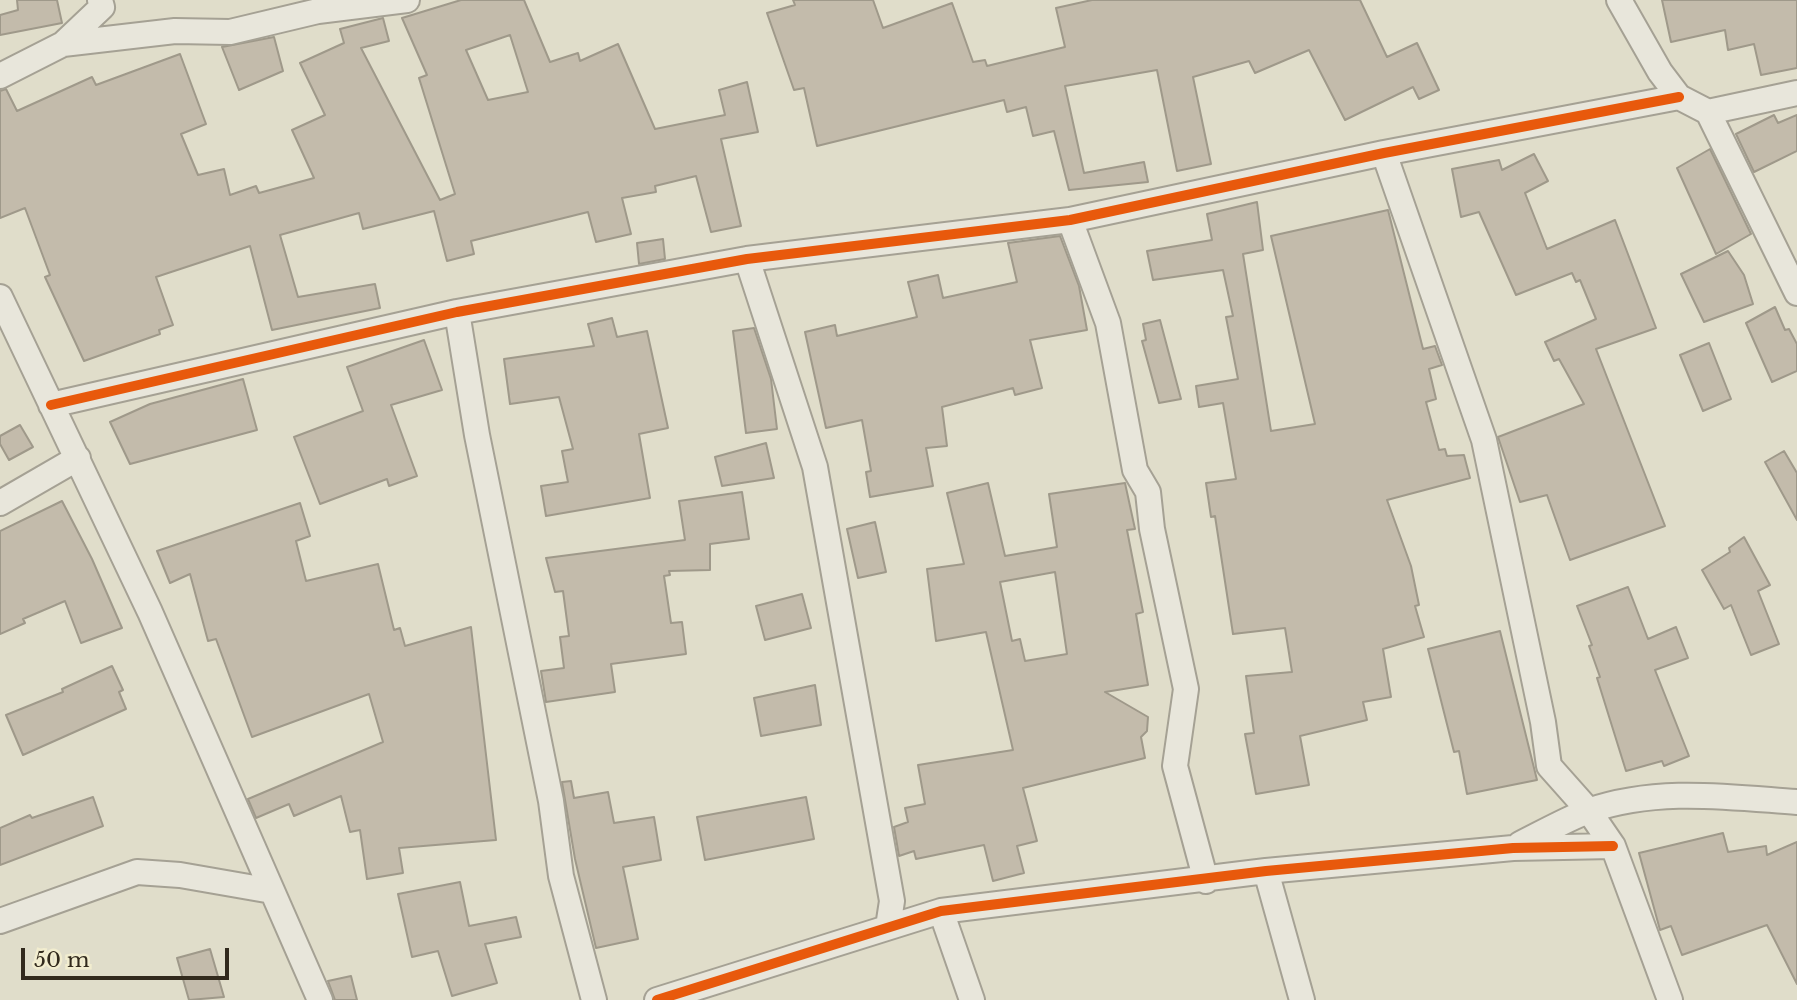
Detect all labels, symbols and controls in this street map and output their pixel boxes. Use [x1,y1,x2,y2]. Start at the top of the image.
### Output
scale bar [24,934,233,978]
text: 50 m [34,947,89,973]

